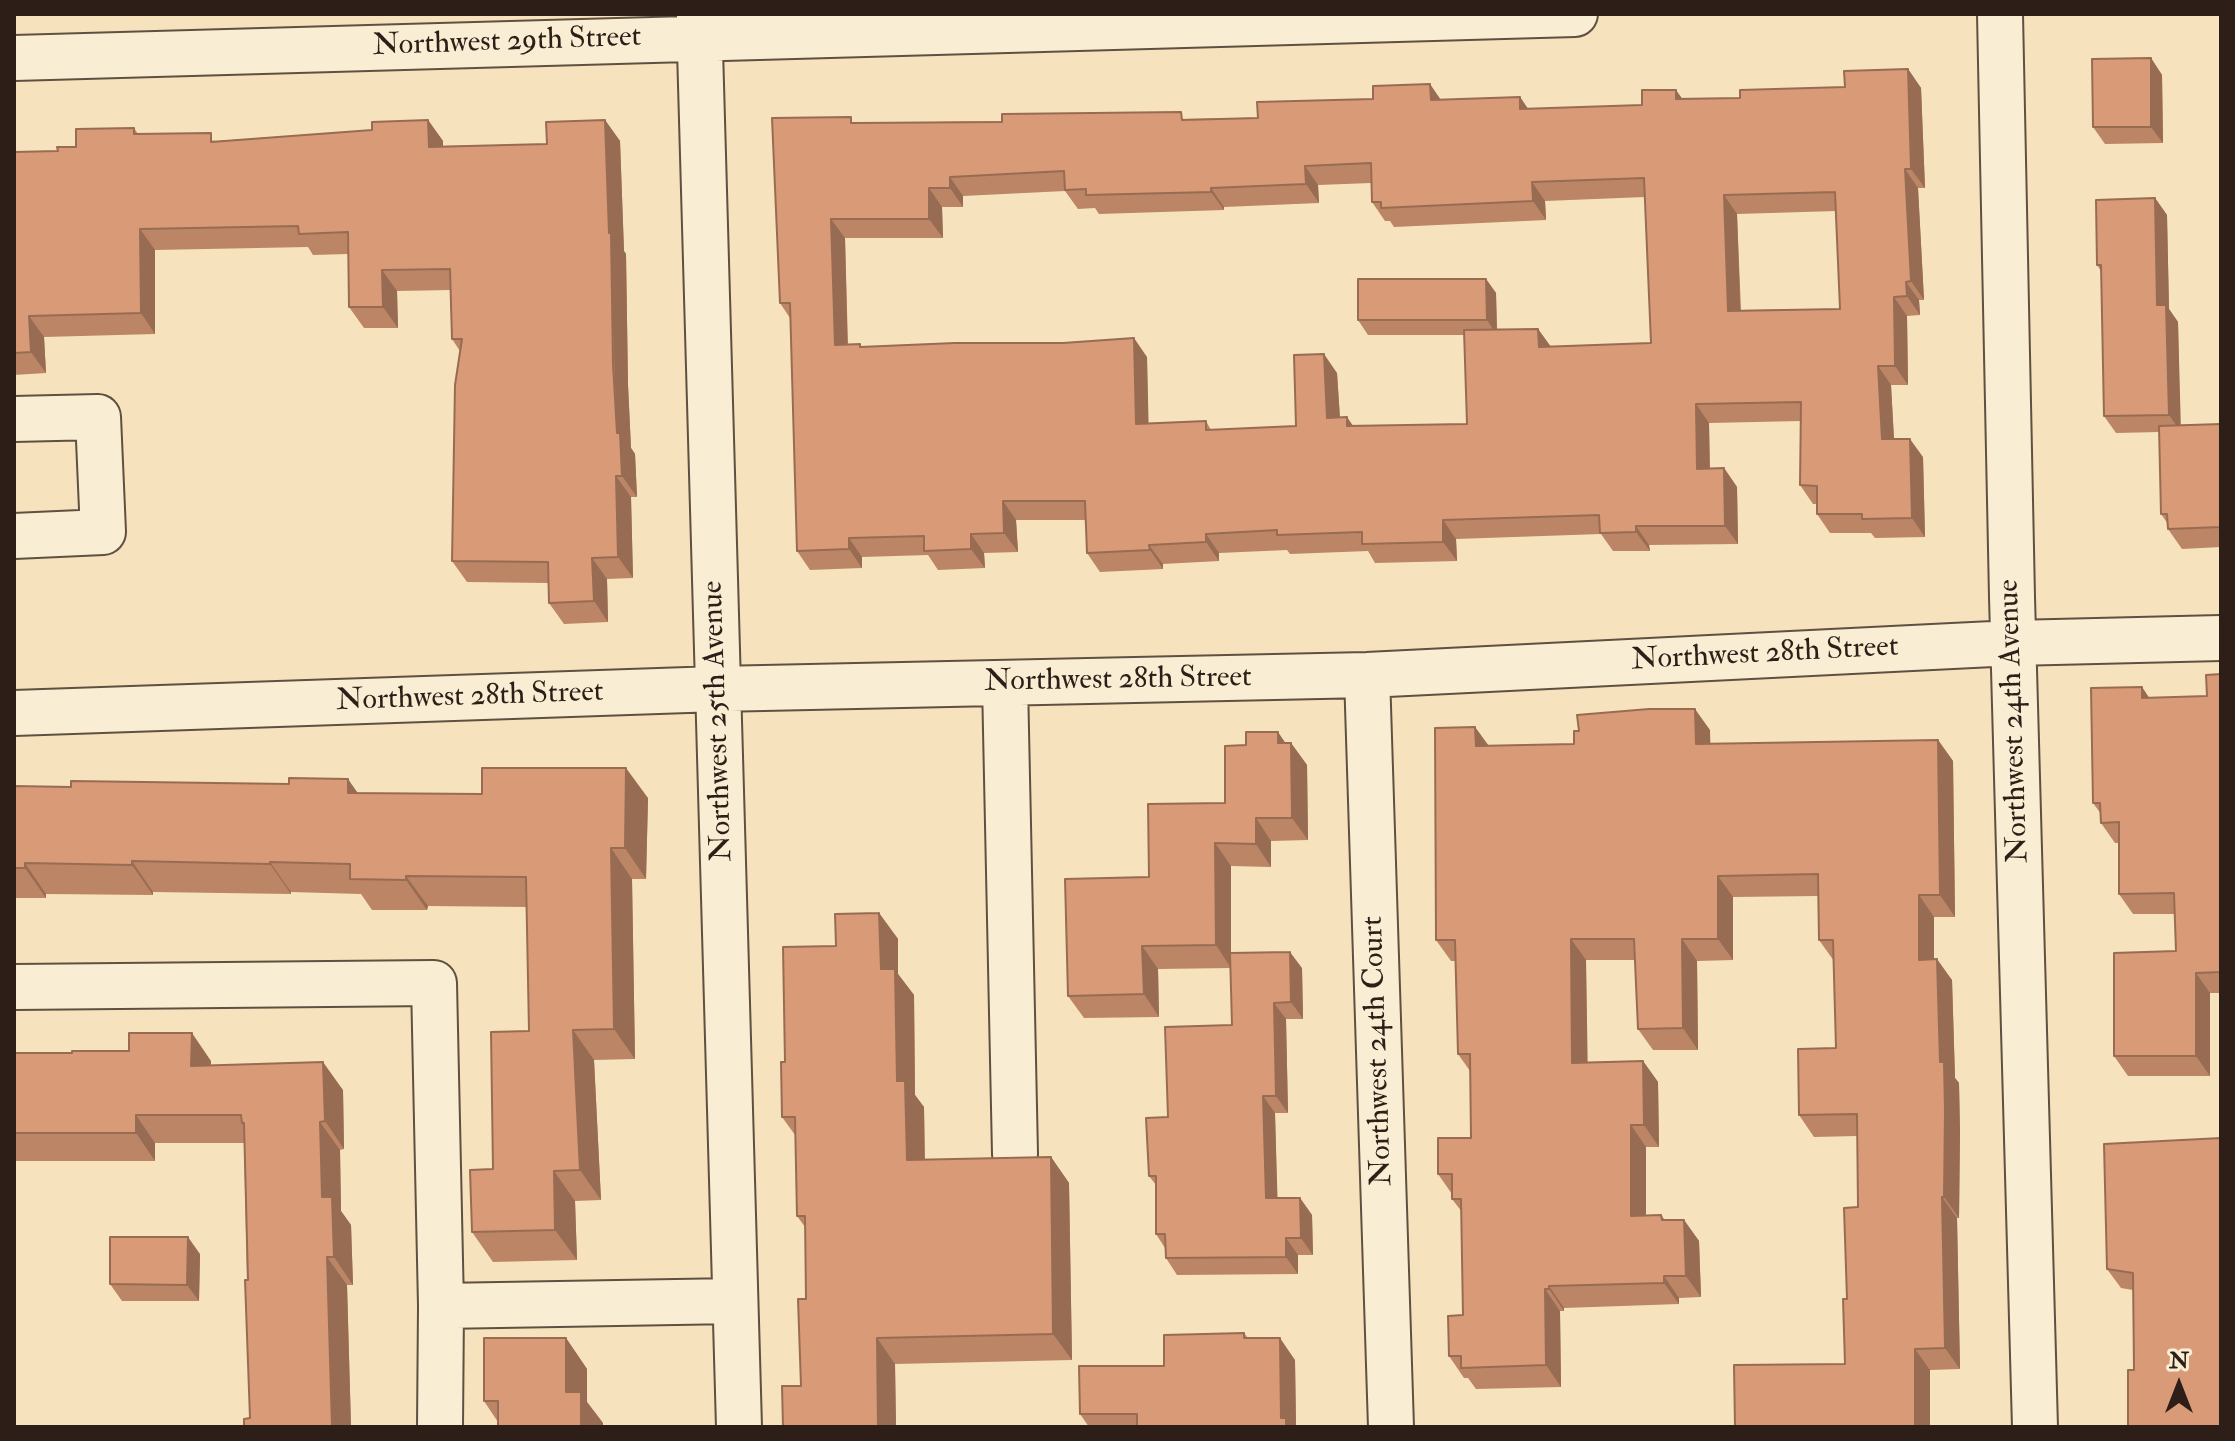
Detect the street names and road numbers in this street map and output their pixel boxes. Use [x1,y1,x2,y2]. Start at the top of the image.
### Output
street label: Northwest 29th Street [372,20,642,66]
street label: Northwest 24th Avenue [1992,578,2038,864]
street label: Northwest 25th Avenue [696,580,742,862]
street label: Northwest 28th Street [1631,630,1899,680]
street label: Northwest 28th Street [984,661,1252,701]
street label: Northwest 28th Street [336,675,604,721]
street label: Northwest 24th Court [1356,915,1402,1187]

